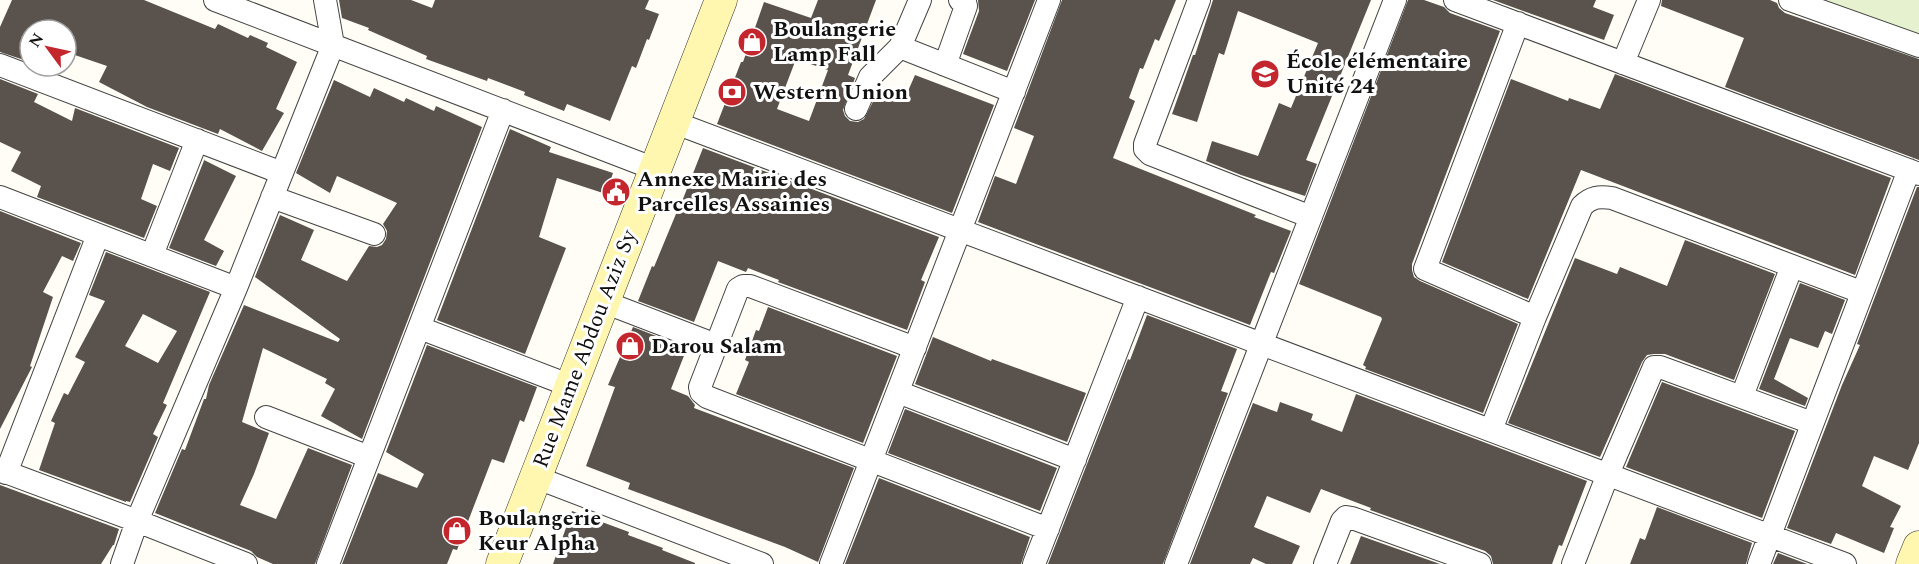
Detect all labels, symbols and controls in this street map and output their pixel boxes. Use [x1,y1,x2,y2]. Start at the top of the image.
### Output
place label: Boulangerie Lamp Fall [773,13,896,71]
north arrow [18,18,78,78]
shop icon: Boulangerie Lamp Fall [736,26,768,58]
text: N [23,28,50,52]
place label: École élémentaire Unité 24 [1286,45,1468,103]
school or university icon: École élémentaire Unité 24 [1249,58,1281,90]
bank icon: Western Union [716,76,748,108]
place label: Western Union [753,76,909,109]
place label: Annexe Mairie des Parcelles Assainies [637,163,830,221]
public building icon: Annexe Mairie des Parcelles Assainies [600,176,632,208]
street label: Rue Mame Abdou Aziz Sy [524,224,646,473]
shop icon: Darou Salam [614,330,646,362]
place label: Darou Salam [651,330,782,363]
place label: Boulangerie Keur Alpha [478,502,601,560]
shop icon: Boulangerie Keur Alpha [441,515,473,547]

